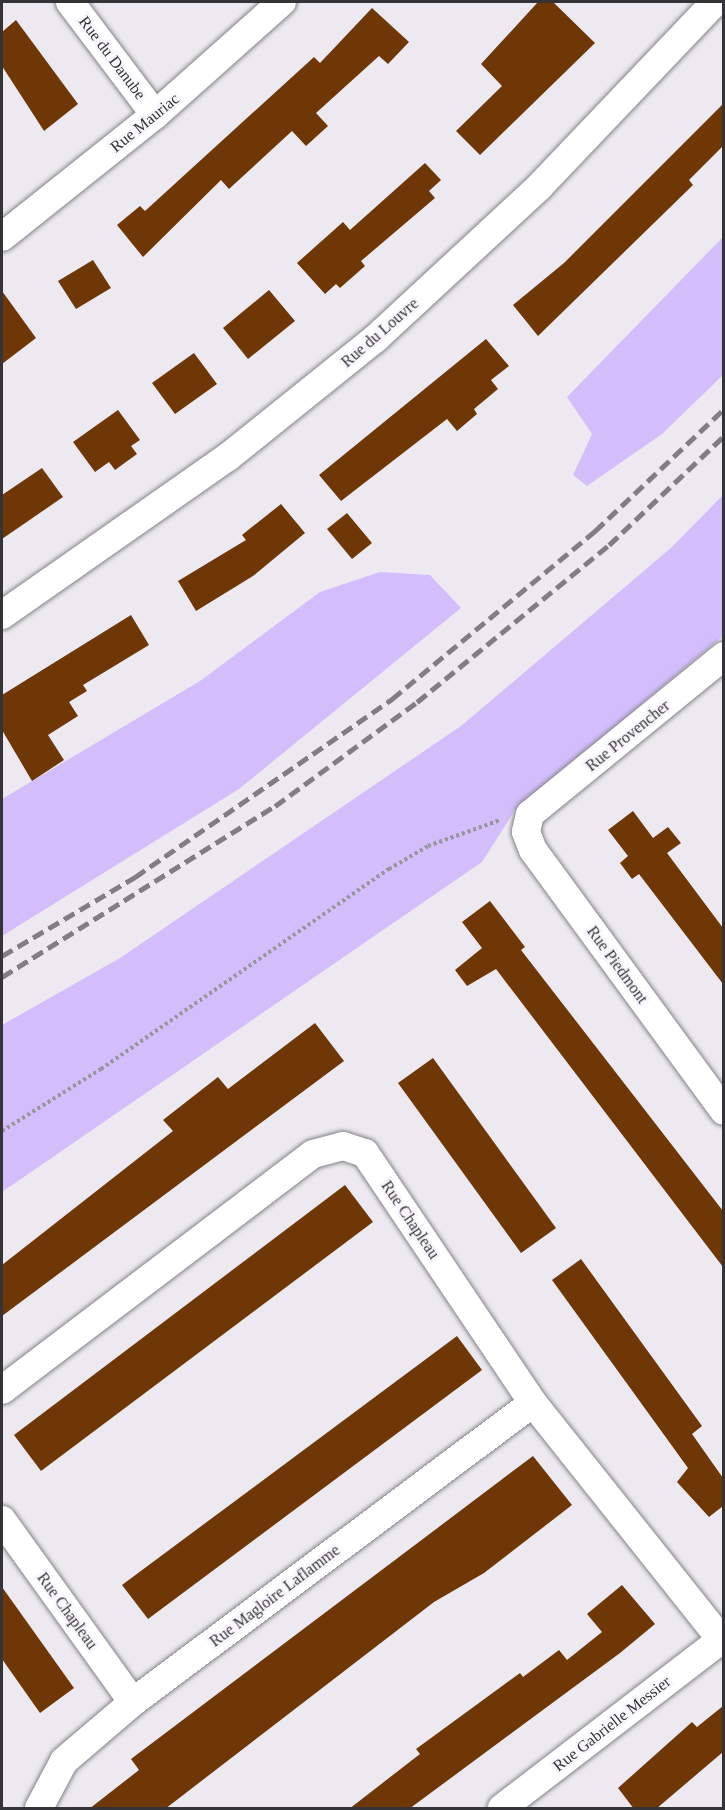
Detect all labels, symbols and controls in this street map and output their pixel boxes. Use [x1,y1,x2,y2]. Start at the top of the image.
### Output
street label: Rue du Danube [74,12,150,104]
street label: Rue Mauriac [107,89,183,157]
street label: Rue du Louvre [337,294,423,372]
street label: Rue Provencher [582,696,674,776]
street label: Rue Piedmont [582,923,652,1007]
street label: Rue Chapleau [377,1177,443,1263]
street label: Rue Magloire Laflamme [206,1541,344,1651]
street label: Rue Chapleau [33,1569,101,1653]
street label: Rue Gabrielle Messier [549,1672,675,1776]

